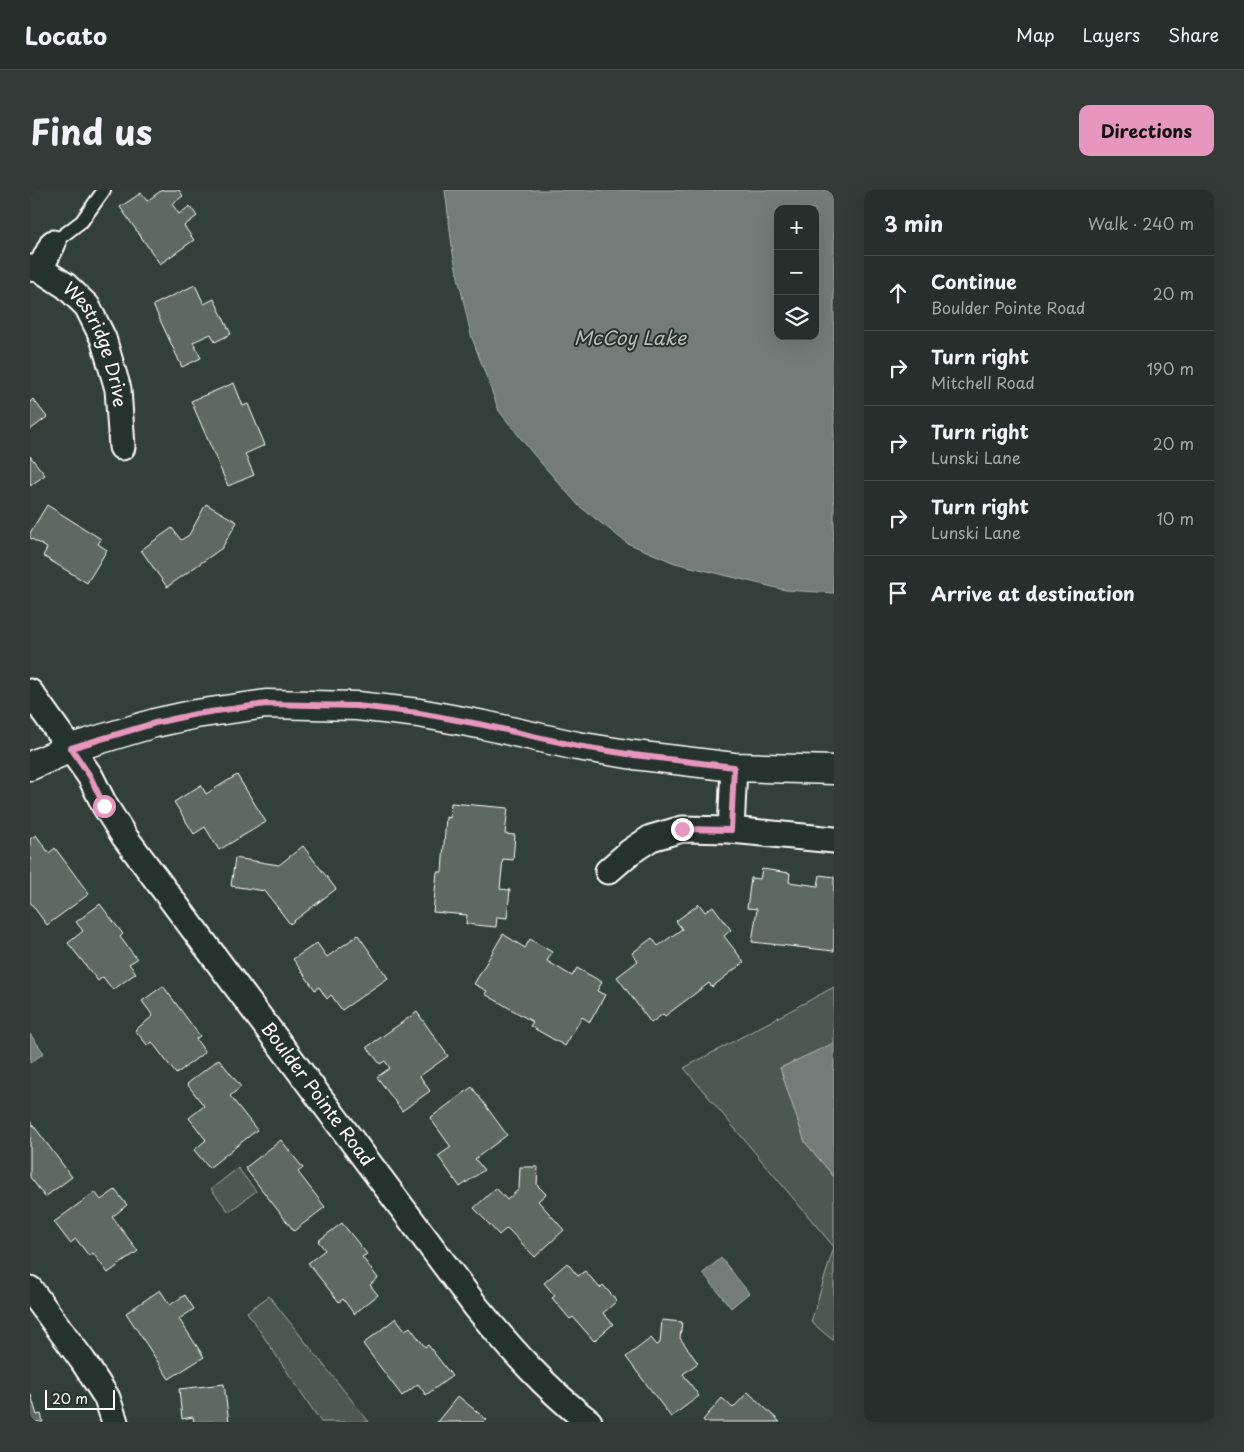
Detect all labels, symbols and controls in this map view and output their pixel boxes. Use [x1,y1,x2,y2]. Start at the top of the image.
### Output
text: Locato [25,17,107,53]
text: Map [1016,21,1055,48]
text: Layers [1083,21,1140,48]
text: Share [1168,21,1219,48]
text: Find us [30,104,152,157]
button: Directions [1079,105,1214,156]
map controls [774,205,819,340]
button: + [774,205,819,250]
text: 3 min [884,207,943,239]
text: Walk · 240 m [1088,211,1194,235]
button: − [774,250,819,295]
text: Continue [931,267,1017,295]
street label: Westridge Drive [57,275,134,408]
icon: ahead [884,279,912,307]
text: 20 m [1153,281,1194,305]
button: layers [774,295,819,340]
text: Boulder Pointe Road [931,295,1085,319]
water label: McCoy Lake [574,323,687,351]
text: Turn right [931,342,1029,370]
icon: right [884,354,912,382]
text: 190 m [1146,356,1194,380]
text: Mitchell Road [931,370,1035,394]
text: Turn right [931,417,1029,445]
icon: right [884,429,912,457]
text: 20 m [1153,431,1194,455]
text: Lunski Lane [931,445,1021,469]
text: Turn right [931,492,1029,520]
icon: right [884,504,912,532]
text: 10 m [1157,506,1194,530]
text: Lunski Lane [931,520,1021,544]
icon: arrive [884,579,912,607]
text: Arrive at destination [931,579,1135,607]
route start [93,795,116,818]
route end [671,818,694,841]
street label: Boulder Pointe Road [256,1016,381,1171]
scale bar [45,1387,115,1410]
text: 20 m [52,1388,88,1409]

